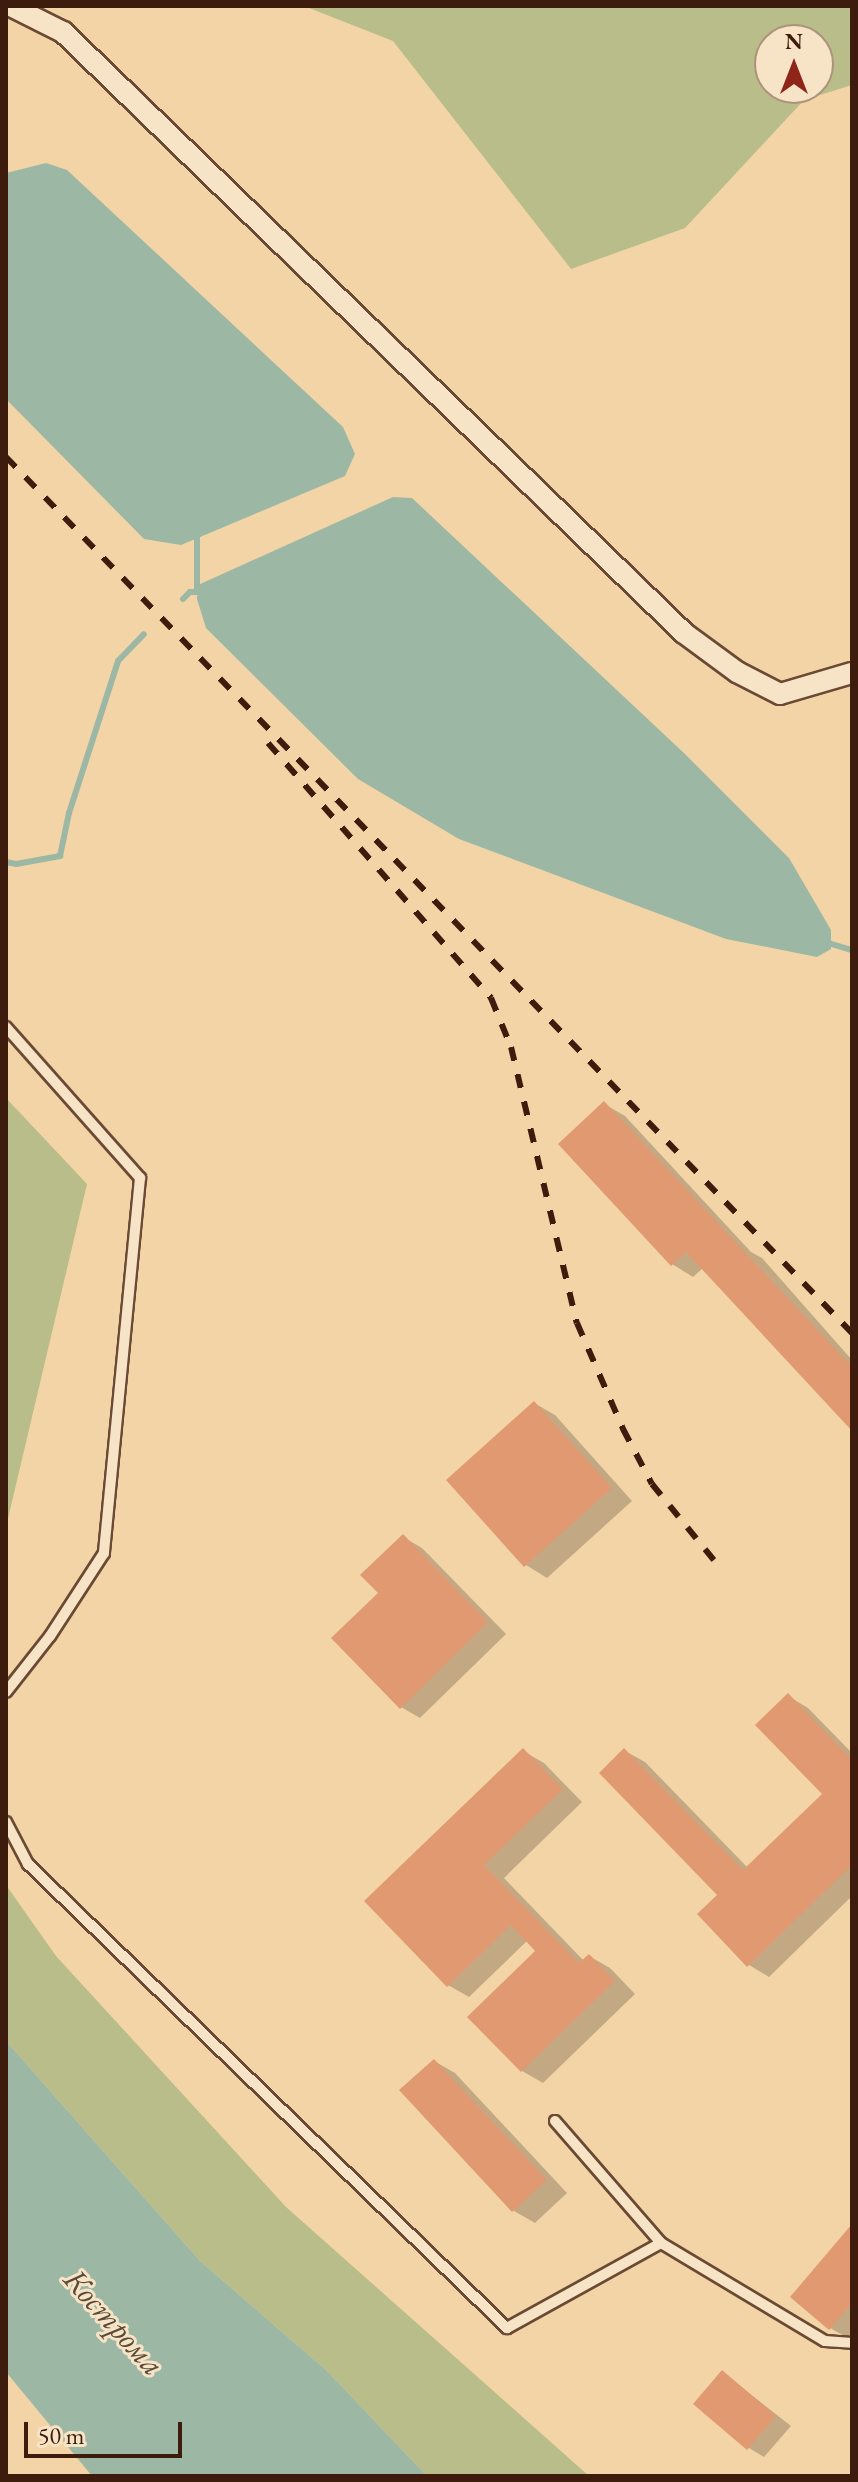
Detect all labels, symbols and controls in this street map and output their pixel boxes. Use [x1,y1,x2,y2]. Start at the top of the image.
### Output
north arrow [754,24,834,104]
text: N [785,27,803,56]
water label: Кострома [56,2261,172,2383]
scale bar [28,2406,186,2456]
text: 50 m [38,2420,85,2451]

